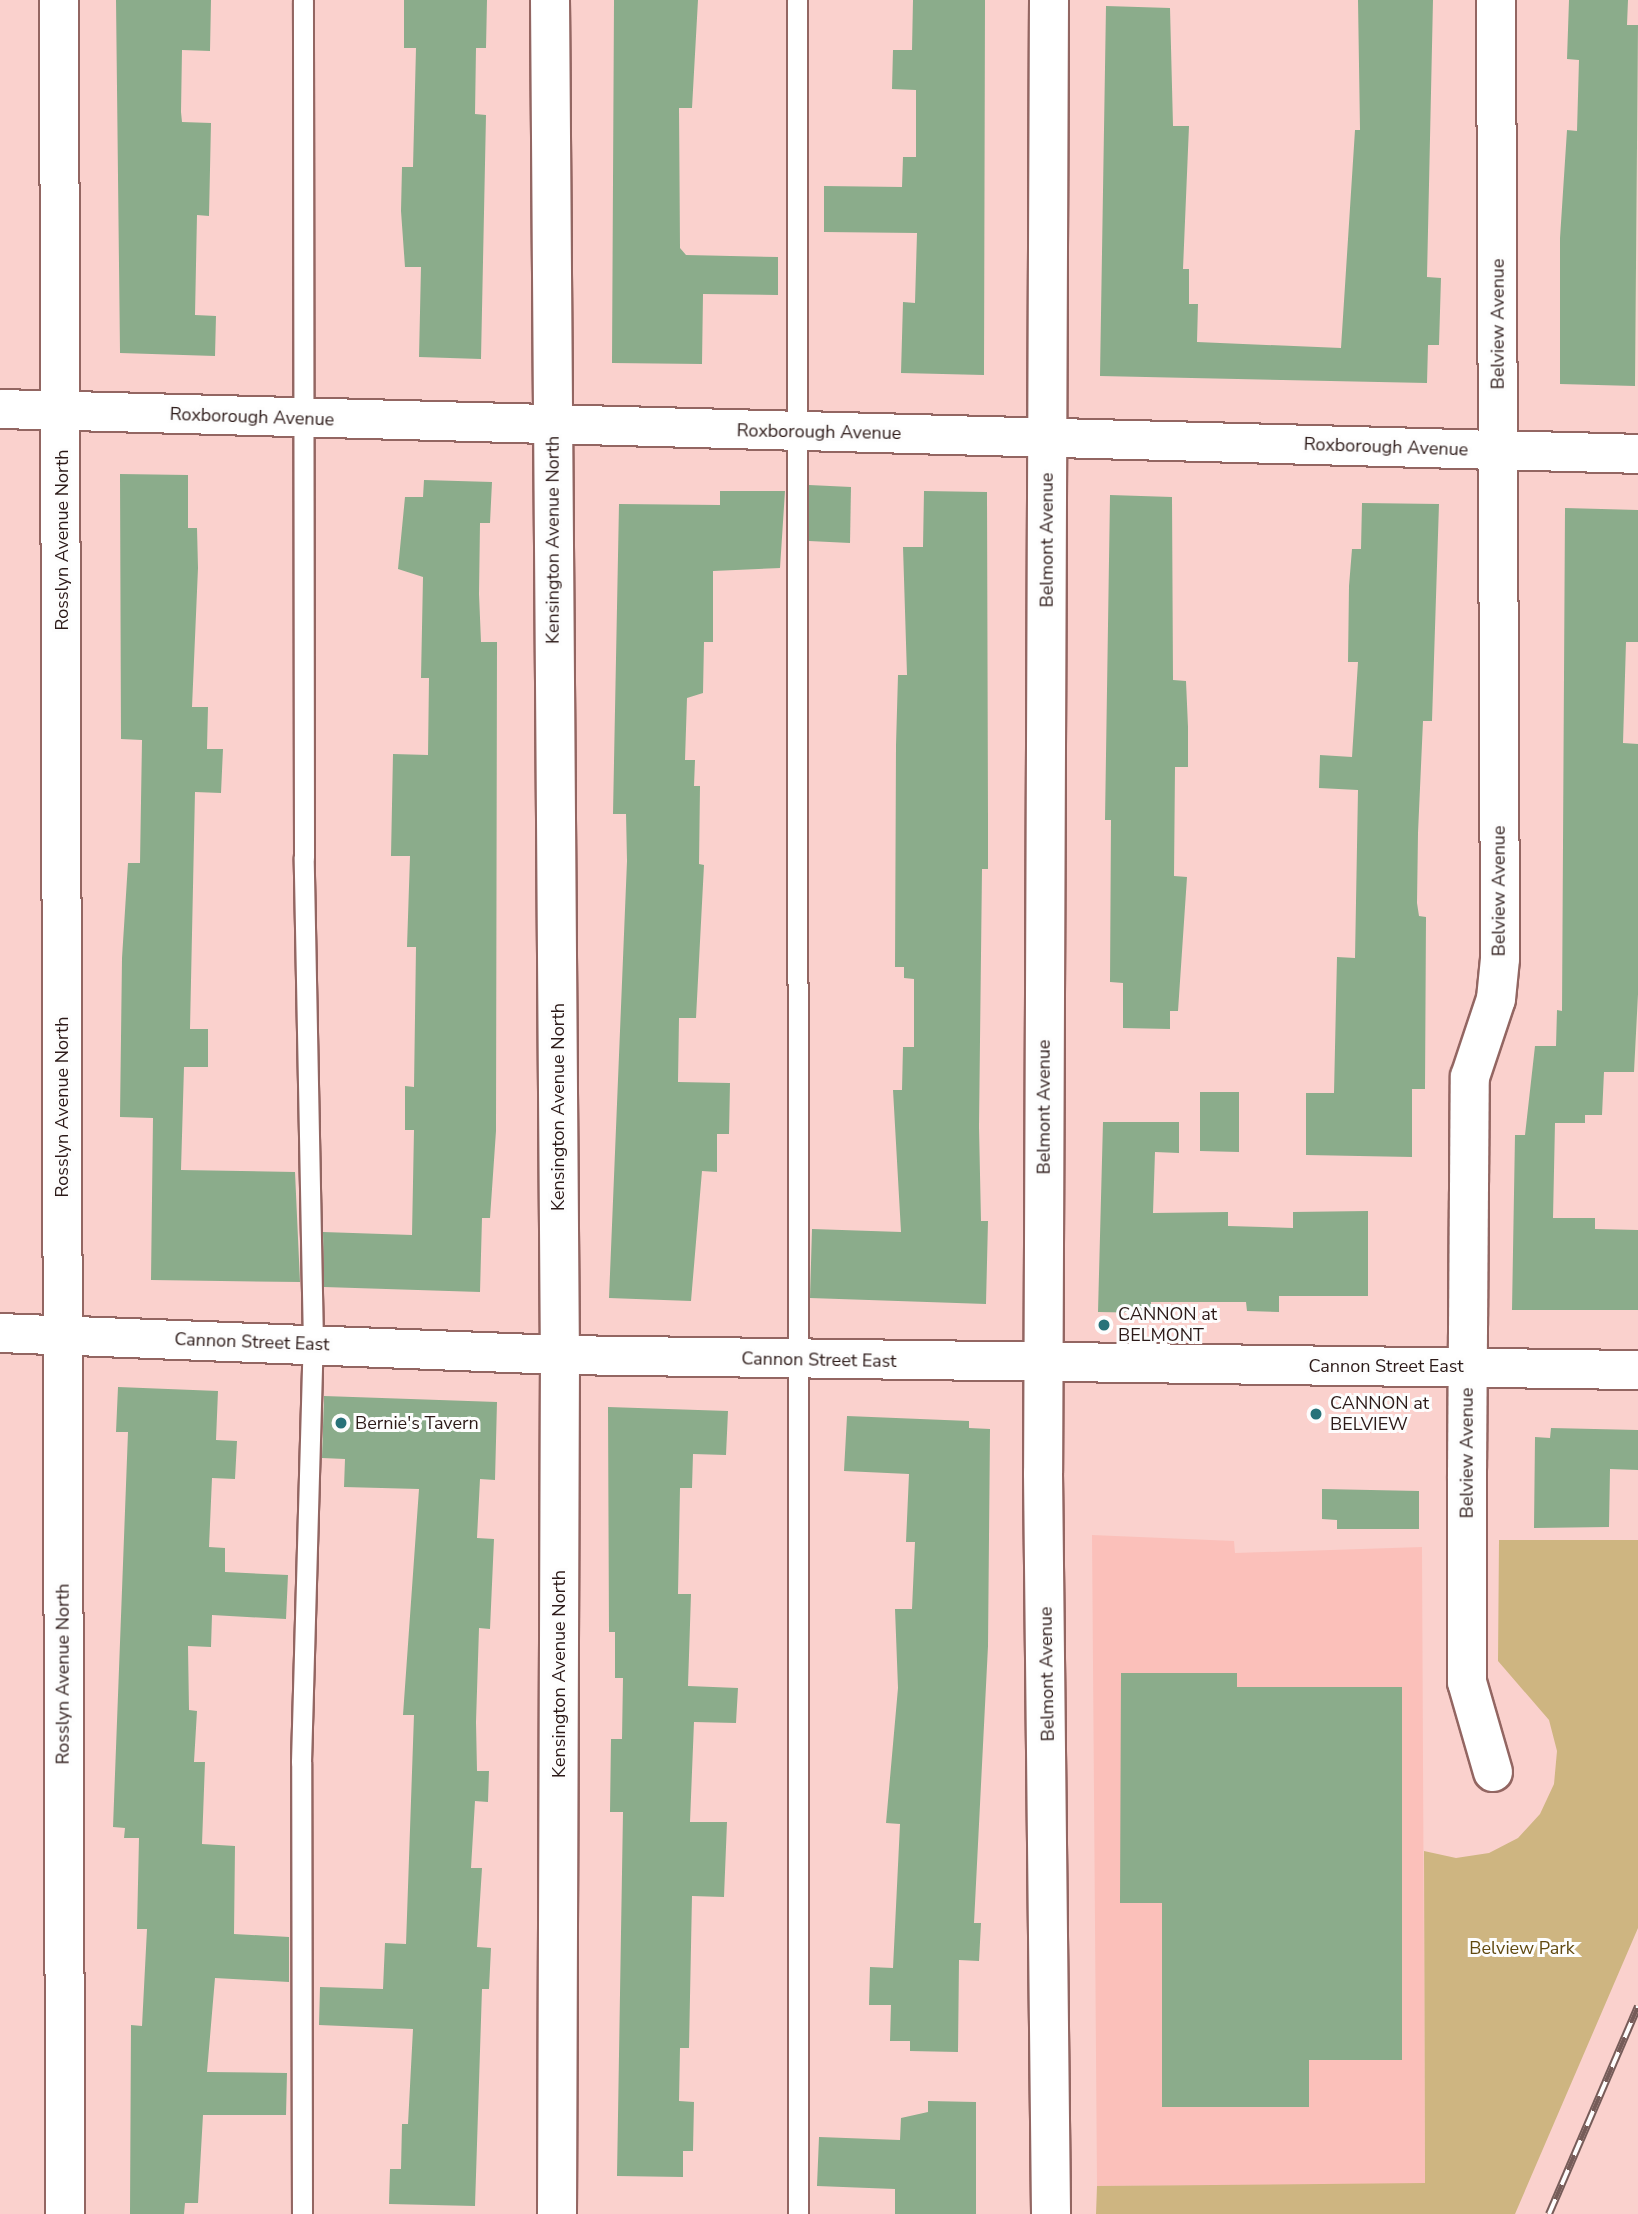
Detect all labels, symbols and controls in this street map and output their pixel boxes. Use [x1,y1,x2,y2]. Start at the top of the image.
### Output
street label: Belview Avenue [1487,259,1509,389]
street label: Roxborough Avenue [169,403,335,431]
street label: Roxborough Avenue [736,420,902,444]
street label: Roxborough Avenue [1303,433,1469,461]
street label: Kensington Avenue North [542,436,564,644]
street label: Rosslyn Avenue North [51,449,73,631]
street label: Belmont Avenue [1036,473,1058,607]
street label: Belview Avenue [1488,826,1510,956]
street label: Kensington Avenue North [547,1003,569,1211]
street label: Rosslyn Avenue North [51,1016,73,1198]
street label: Belmont Avenue [1033,1040,1055,1174]
place label: CANNON at BELMONT [1118,1304,1217,1346]
marker: CANNON at BELMONT [1096,1317,1112,1333]
street label: Cannon Street East [174,1328,330,1356]
street label: Cannon Street East [741,1348,897,1372]
street label: Cannon Street East [1308,1355,1464,1377]
street label: Belview Avenue [1456,1388,1478,1518]
place label: CANNON at BELVIEW [1330,1393,1429,1436]
marker: CANNON at BELVIEW [1308,1406,1324,1422]
place label: Bernie's Tavern [355,1412,479,1434]
marker: Bernie's Tavern [333,1415,349,1431]
street label: Kensington Avenue North [548,1570,570,1778]
street label: Rosslyn Avenue North [52,1583,74,1765]
street label: Belmont Avenue [1035,1606,1059,1742]
park label: Belview Park [1469,1937,1575,1959]

